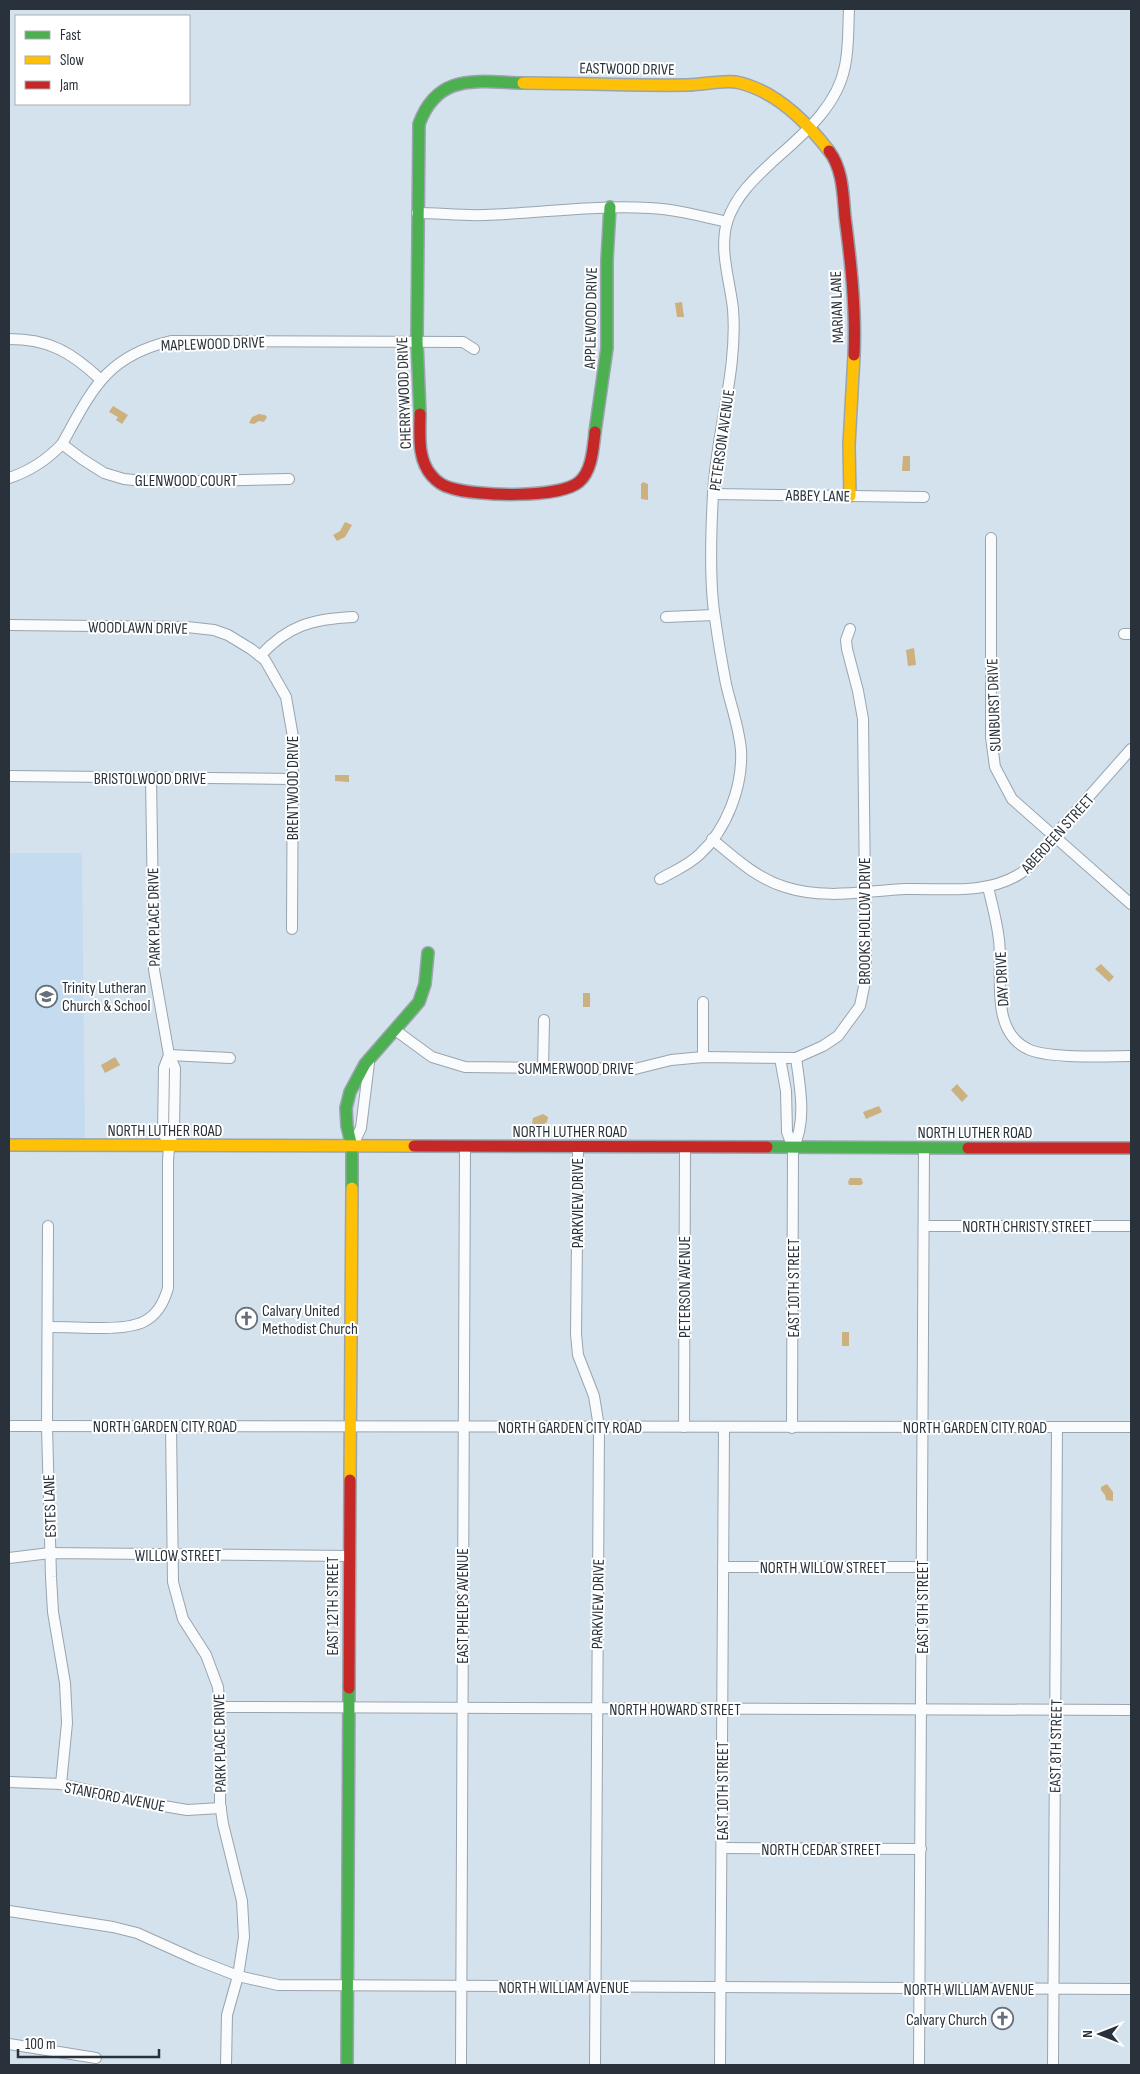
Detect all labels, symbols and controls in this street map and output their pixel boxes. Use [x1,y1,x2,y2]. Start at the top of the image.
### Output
legend [15,15,190,105]
text: Fast [60,26,82,45]
text: Slow [60,51,84,70]
street label: EASTWOOD DRIVE [579,59,675,80]
text: Jam [59,76,78,95]
street label: APPLEWOOD DRIVE [581,267,602,370]
street label: MARIAN LANE [827,271,848,343]
street label: MAPLEWOOD DRIVE [161,333,266,356]
street label: CHERRYWOOD DRIVE [393,336,416,450]
street label: PETERSON AVENUE [706,388,739,492]
street label: GLENWOOD COURT [135,472,238,491]
street label: ABBEY LANE [785,486,850,507]
street label: WOODLAWN DRIVE [88,618,188,639]
street label: SUNBURST DRIVE [983,658,1006,752]
street label: BRENTWOOD DRIVE [284,736,303,840]
street label: BRISTOLWOOD DRIVE [94,770,206,789]
street label: ABERDEEN STREET [1017,790,1099,878]
street label: BROOKS HOLLOW DRIVE [856,857,875,985]
street label: PARK PLACE DRIVE [144,867,165,967]
street label: DAY DRIVE [992,951,1013,1007]
place label: Trinity Lutheran Church & School [62,979,150,1016]
school or university icon: Trinity Lutheran Church & School [34,984,58,1008]
street label: SUMMERWOOD DRIVE [518,1060,634,1079]
street label: NORTH LUTHER ROAD [108,1122,223,1141]
street label: NORTH LUTHER ROAD [513,1123,628,1142]
street label: NORTH LUTHER ROAD [918,1124,1033,1143]
street label: PARKVIEW DRIVE [569,1158,588,1248]
street label: NORTH CHRISTY STREET [962,1218,1092,1237]
street label: PETERSON AVENUE [676,1236,695,1338]
street label: EAST 10TH STREET [785,1238,804,1337]
place label: Calvary United Methodist Church [262,1302,358,1339]
church icon: Calvary United Methodist Church [234,1307,258,1331]
street label: NORTH GARDEN CITY ROAD [93,1418,237,1437]
street label: NORTH GARDEN CITY ROAD [498,1419,642,1438]
street label: NORTH GARDEN CITY ROAD [903,1419,1047,1438]
street label: ESTES LANE [40,1474,61,1538]
street label: WILLOW STREET [135,1547,222,1566]
street label: EAST PHELPS AVENUE [454,1548,473,1664]
street label: EAST 12TH STREET [324,1556,343,1655]
street label: PARKVIEW DRIVE [588,1559,609,1649]
street label: NORTH WILLOW STREET [760,1559,887,1578]
street label: EAST 9TH STREET [914,1560,933,1654]
street label: PARK PLACE DRIVE [210,1693,231,1793]
street label: EAST 8TH STREET [1046,1699,1067,1793]
street label: NORTH HOWARD STREET [609,1701,741,1720]
street label: EAST 10TH STREET [714,1741,733,1840]
street label: STANFORD AVENUE [63,1778,167,1817]
street label: NORTH CEDAR STREET [761,1841,881,1860]
street label: NORTH WILLIAM AVENUE [499,1979,629,1998]
street label: NORTH WILLIAM AVENUE [904,1981,1034,2000]
church icon: Calvary Church [991,2007,1015,2031]
north arrow [1075,2009,1125,2059]
place label: Calvary Church [906,2011,987,2030]
scale bar [18,2026,159,2058]
text: N [1079,2030,1096,2038]
text: 100 m [25,2035,56,2054]

